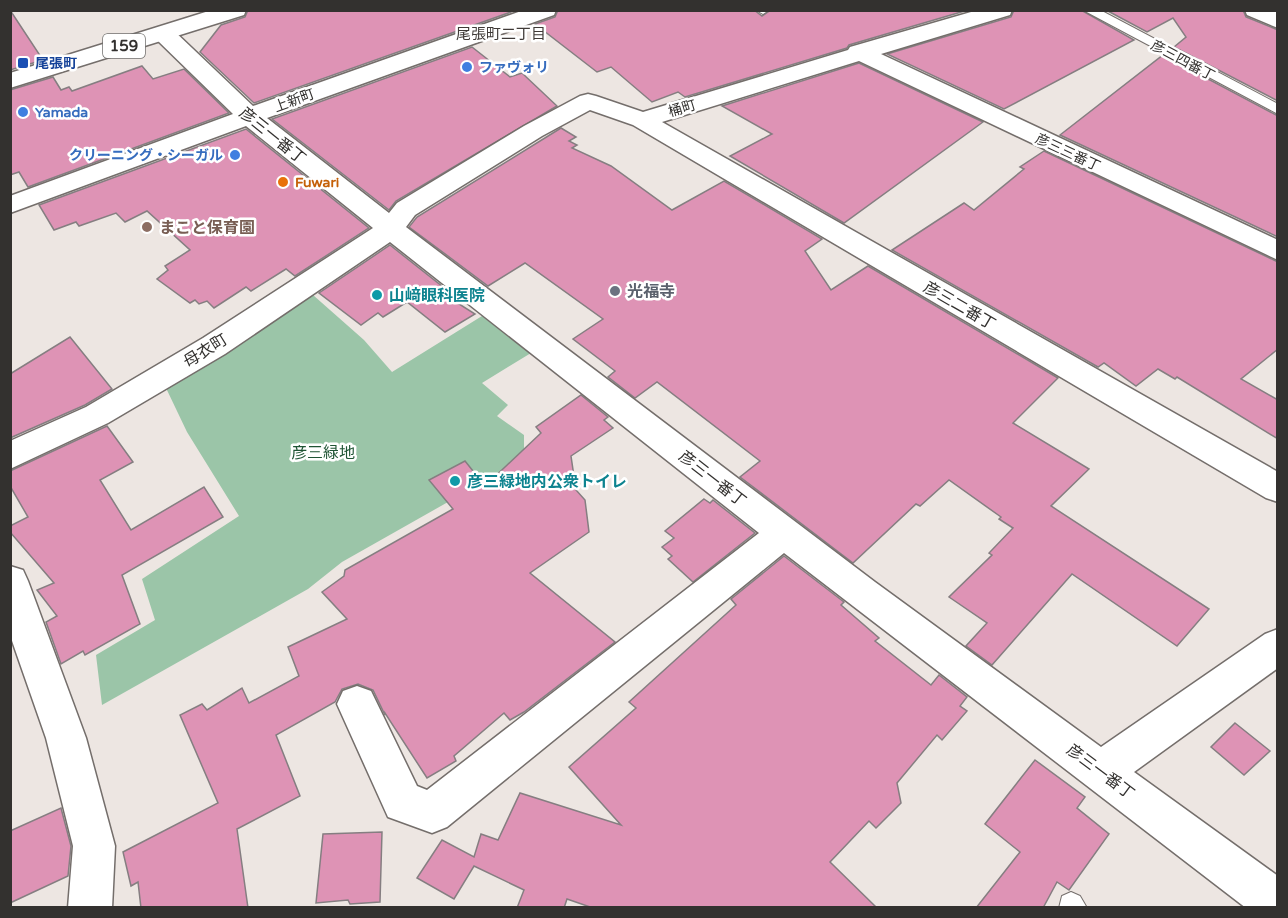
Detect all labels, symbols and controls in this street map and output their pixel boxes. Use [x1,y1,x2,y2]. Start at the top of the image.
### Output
district label: 尾張町二丁目 [456,25,546,43]
road number: 159 [103,34,145,58]
street label: 彦三四番丁 [1148,37,1218,84]
place label: 尾張町 [35,55,77,72]
marker: 尾張町 [16,56,30,70]
place label: ファヴォリ [479,59,549,76]
marker: ファヴォリ [460,60,474,74]
street label: 上新町 [272,85,317,116]
street label: 桶町 [666,96,698,121]
street label: 彦三一番丁 [235,103,310,169]
place label: Yamada [35,104,88,121]
marker: Yamada [16,105,30,119]
street label: 彦三三番丁 [1032,130,1103,175]
place label: クリーニング・シーガル [69,147,223,164]
marker: クリーニング・シーガル [228,148,242,162]
place label: Fuwari [295,174,339,191]
marker: Fuwari [276,175,290,189]
place label: まこと保育園 [159,218,255,238]
marker: まこと保育園 [140,220,154,234]
street label: 彦三二番丁 [920,277,999,335]
place label: 光福寺 [627,282,675,302]
marker: 光福寺 [608,284,622,298]
place label: 山﨑眼科医院 [389,286,485,306]
marker: 山﨑眼科医院 [370,288,384,302]
street label: 母衣町 [180,330,231,372]
park label: 彦三緑地 [291,443,355,463]
street label: 彦三一番丁 [675,446,750,511]
place label: 彦三緑地内公衆トイレ [467,472,627,492]
marker: 彦三緑地内公衆トイレ [448,474,462,488]
street label: 彦三一番丁 [1062,740,1138,804]

